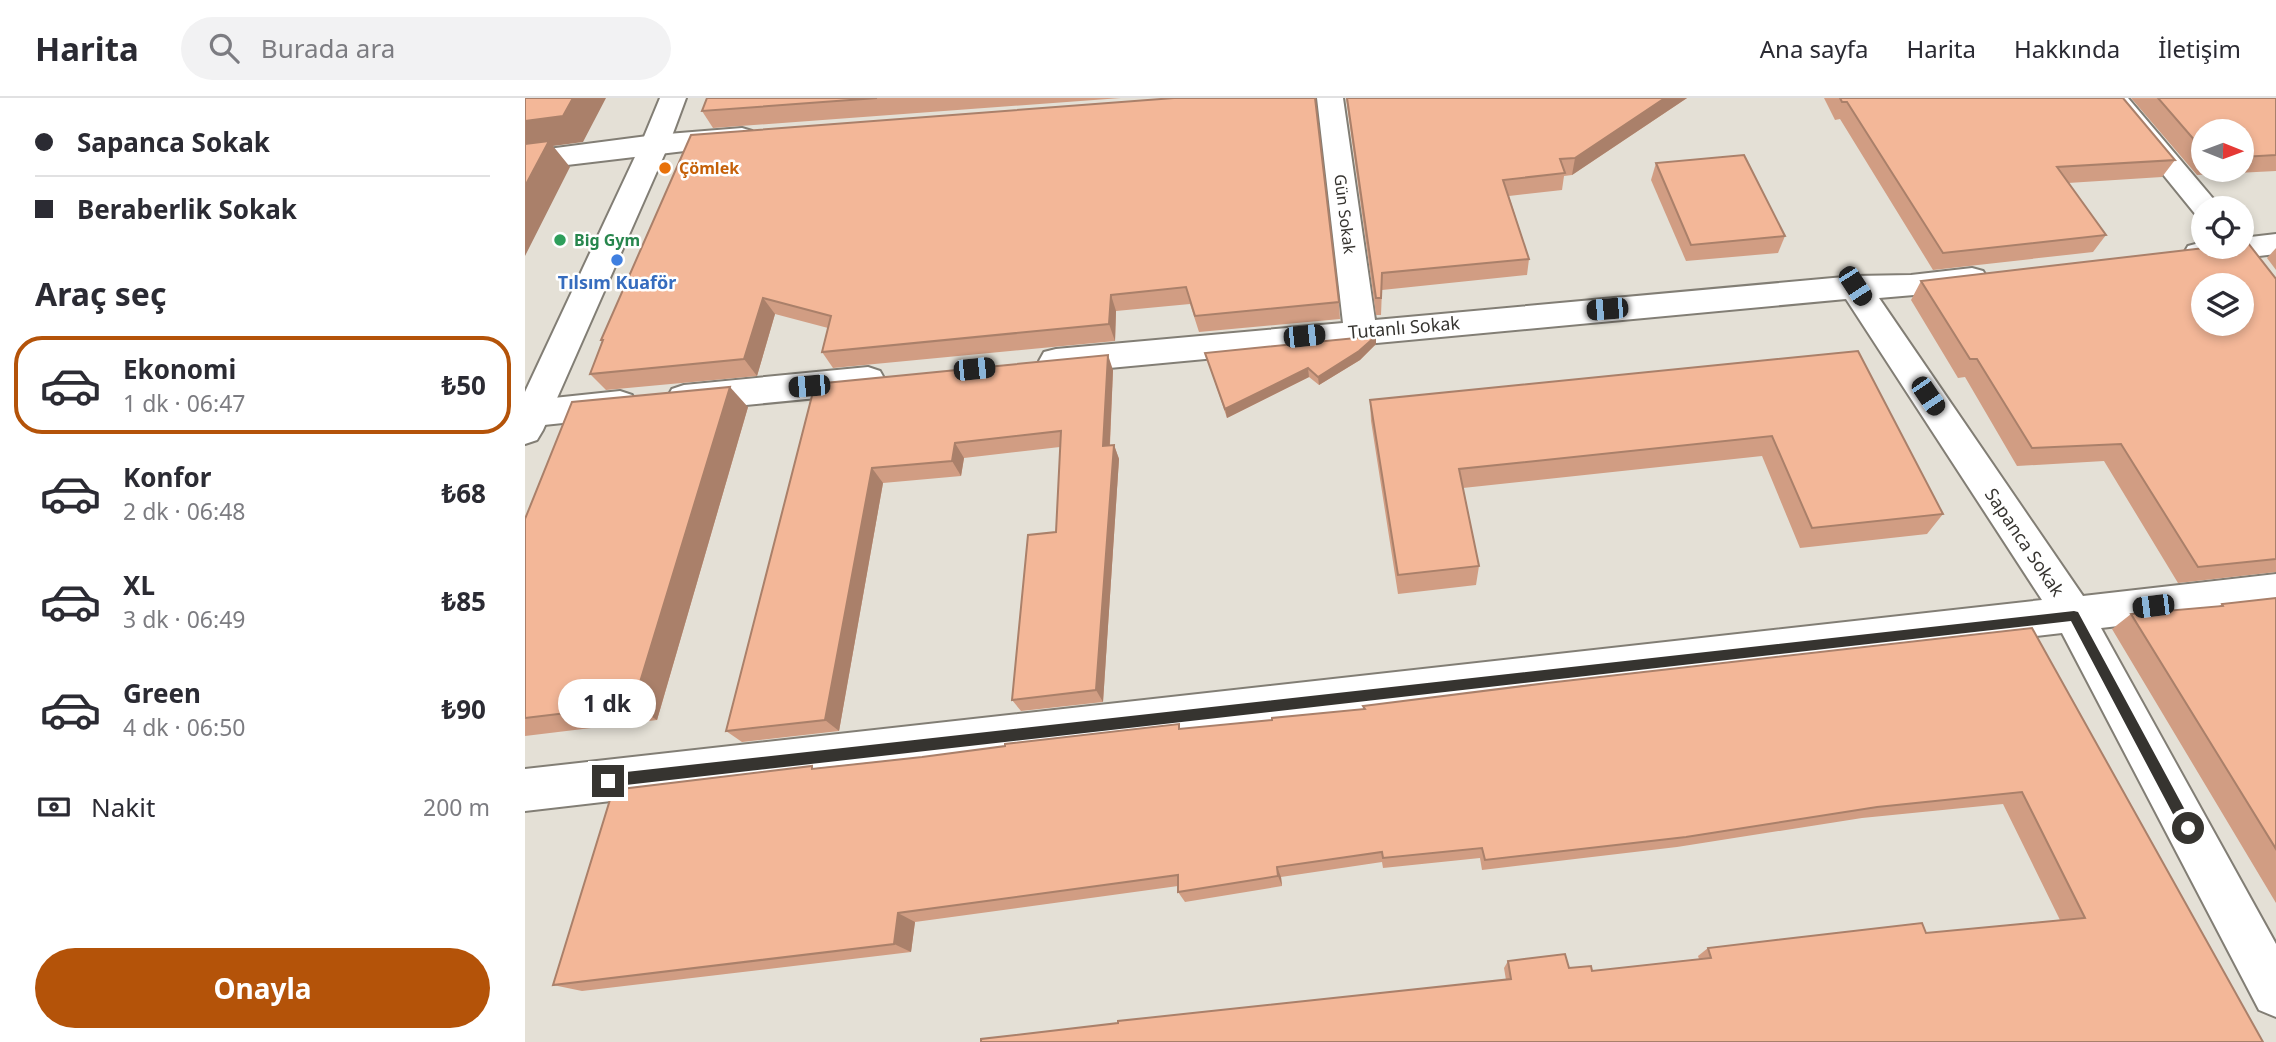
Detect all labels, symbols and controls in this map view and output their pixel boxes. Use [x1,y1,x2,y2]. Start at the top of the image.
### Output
search box [181,17,671,80]
text: Harita [35,26,139,71]
icon: search [205,29,243,67]
text: Burada ara [261,30,395,66]
text: Ana sayfa [1760,32,1869,65]
text: Harita [1907,32,1976,65]
text: Hakkında [2014,32,2120,65]
text: İletişim [2158,32,2241,65]
north arrow [2191,119,2254,182]
map controls [2191,119,2254,336]
text: Sapanca Sokak [77,124,270,160]
place label: Çömlek [679,157,739,179]
marker: Çömlek [657,160,673,176]
street label: Gün Sokak [1329,173,1361,256]
text: Beraberlik Sokak [77,191,297,227]
button: locate [2191,196,2254,259]
place label: Big Gym [574,229,640,251]
marker: Big Gym [552,232,568,248]
marker: Tılsım Kuaför [609,252,625,268]
car [1835,263,1876,309]
place label: Tılsım Kuaför [558,270,676,294]
text: Araç seç [35,272,167,315]
button: layers [2191,273,2254,336]
car [1586,297,1629,321]
street label: Tutanlı Sokak [1347,310,1461,344]
car [1283,323,1326,349]
text: Ekonomi [123,351,236,387]
icon: car [39,354,102,417]
car [953,356,996,382]
text: ₺50 [441,367,486,403]
car [1908,373,1949,419]
car [788,374,831,398]
text: 1 dk · 06:47 [123,387,245,419]
text: Konfor [123,459,211,495]
icon: car [39,462,102,525]
text: ₺68 [441,475,486,511]
street label: Sapanca Sokak [1980,483,2070,601]
text: 2 dk · 06:48 [123,495,245,527]
text: XL [123,567,155,603]
icon: car [39,570,102,633]
text: ₺85 [441,583,486,619]
car [2131,593,2176,619]
text: 3 dk · 06:49 [123,603,245,635]
text: Green [123,675,201,711]
icon: car [39,678,102,741]
callout: 1 dk [559,680,657,728]
text: 1 dk [583,687,631,719]
text: ₺90 [441,691,486,727]
text: 4 dk · 06:50 [123,711,245,743]
route end [592,765,624,797]
icon: cash [35,788,73,826]
text: Nakit [91,789,155,825]
text: 200 m [423,791,490,823]
route start [2172,812,2204,844]
button: Onayla [35,948,490,1028]

